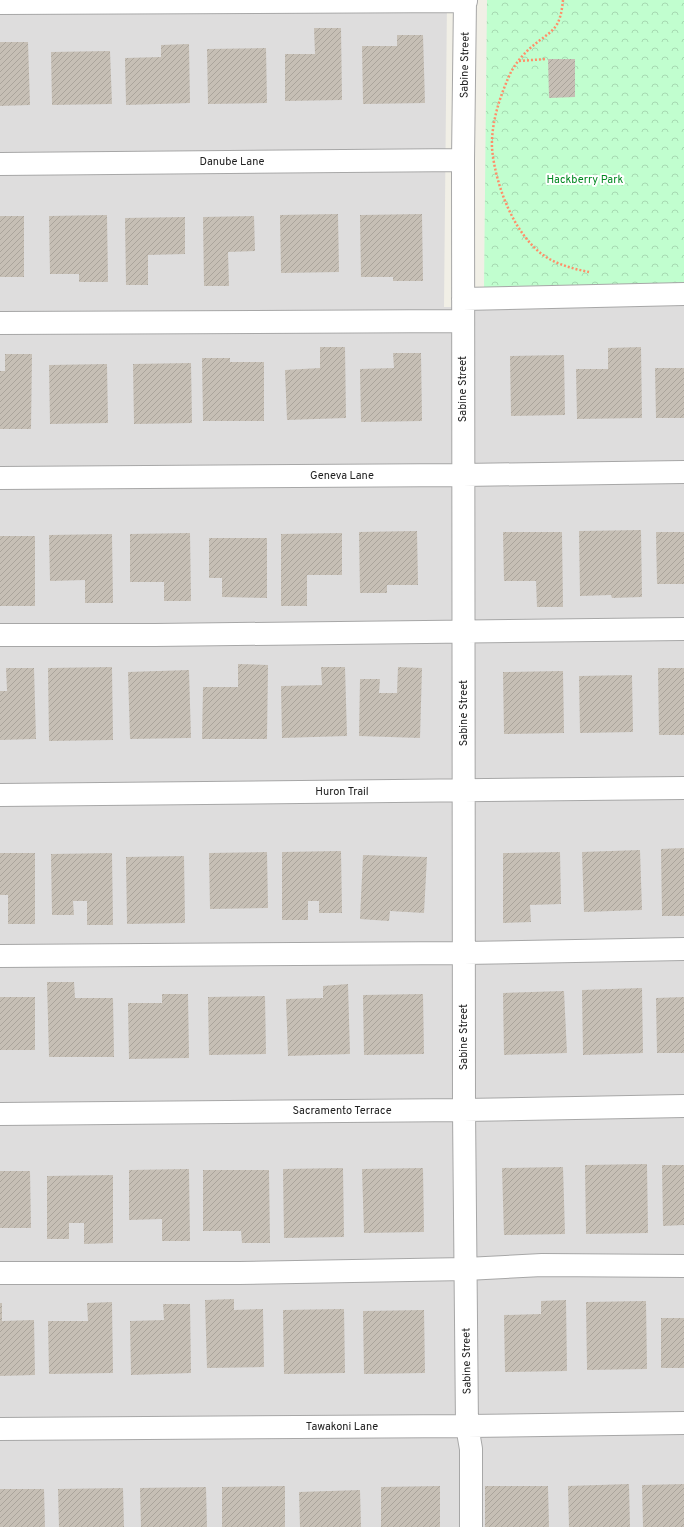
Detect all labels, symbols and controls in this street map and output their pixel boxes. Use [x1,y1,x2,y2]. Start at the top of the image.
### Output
street label: Sabine Street [457,32,473,98]
street label: Danube Lane [200,155,264,169]
park label: Hackberry Park [547,173,624,187]
street label: Sabine Street [456,356,470,422]
street label: Geneva Lane [310,469,374,483]
street label: Sabine Street [457,680,471,746]
street label: Huron Trail [315,785,369,799]
street label: Sabine Street [457,1004,471,1070]
street label: Sacramento Terrace [292,1104,392,1118]
street label: Sabine Street [459,1328,475,1394]
street label: Tawakoni Lane [306,1420,378,1434]

